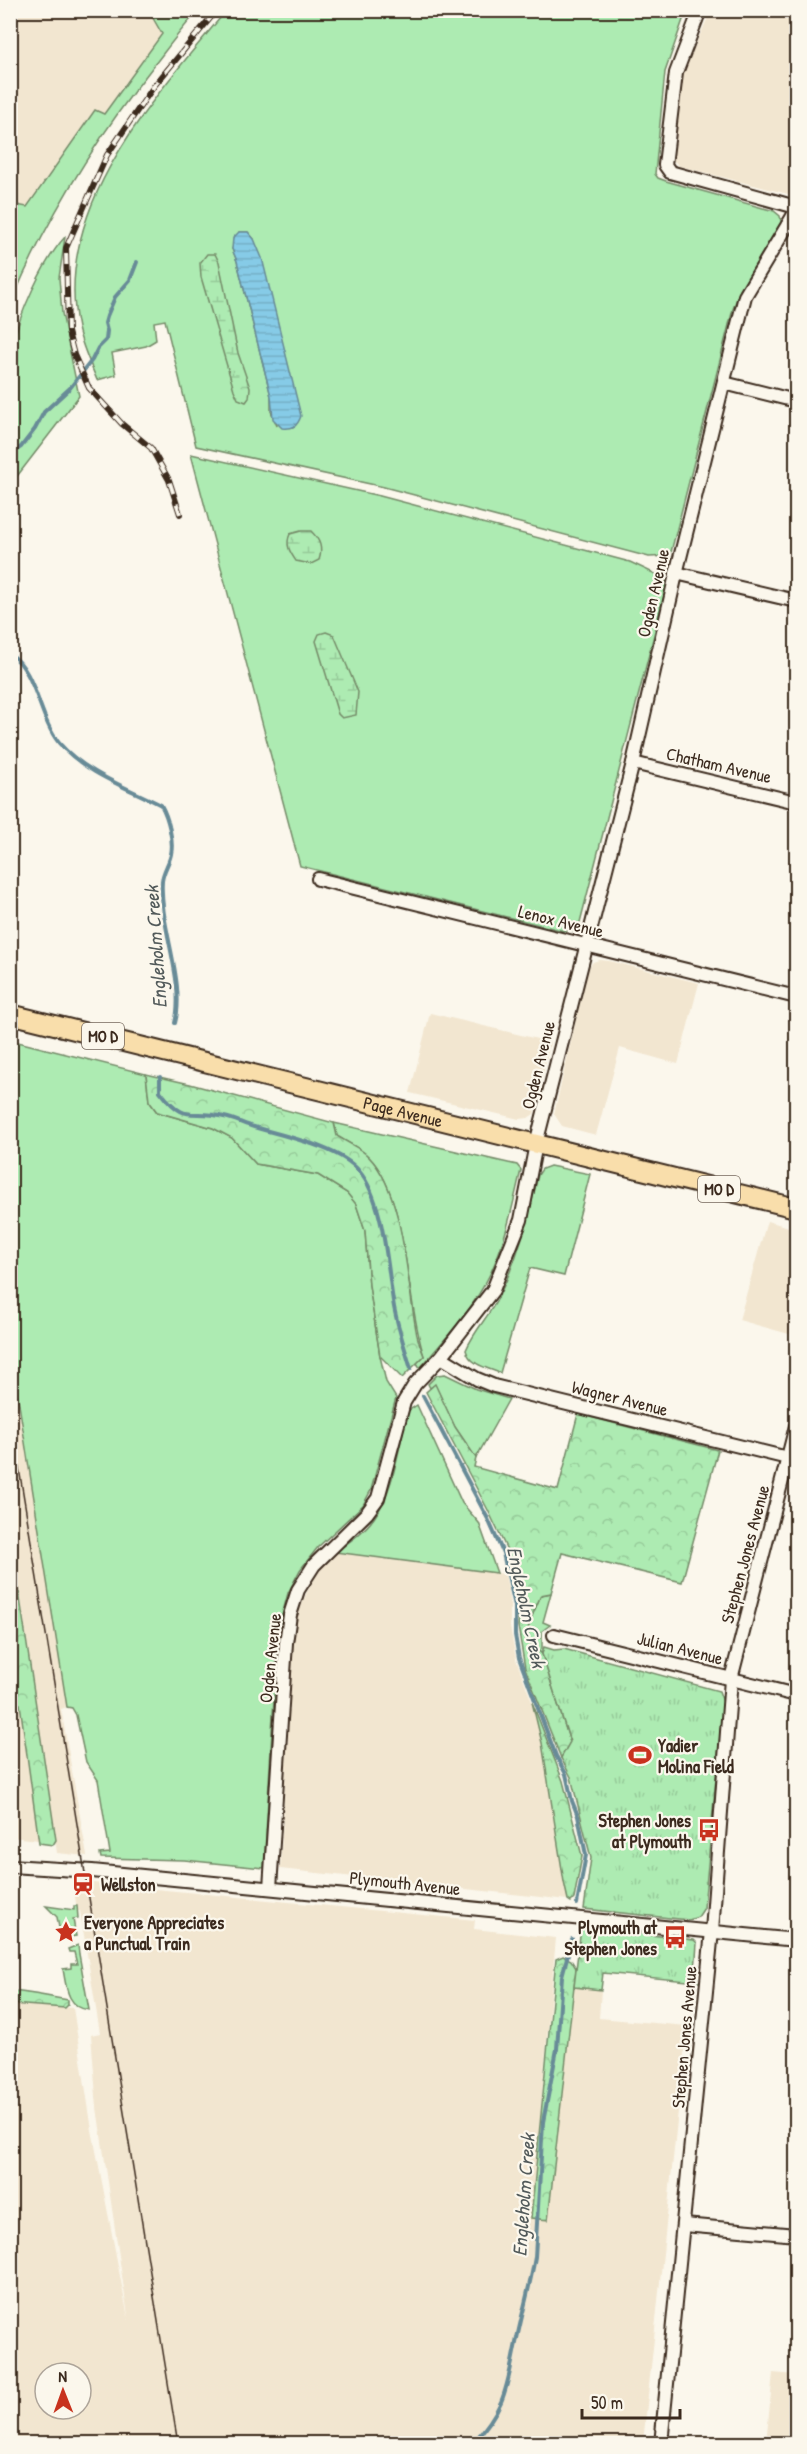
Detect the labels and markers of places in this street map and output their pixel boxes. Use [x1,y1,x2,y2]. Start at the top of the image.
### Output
place label: Yadier Molina Field [658,1733,734,1779]
sports icon: Yadier Molina Field [627,1742,653,1768]
place label: Stephen Jones at Plymouth [599,1808,691,1855]
bus stop icon: Stephen Jones at Plymouth [696,1817,722,1843]
station icon: Wellston [70,1871,96,1897]
place label: Wellston [101,1872,156,1897]
place label: Everyone Appreciates a Punctual Train [84,1910,224,1956]
place label: Plymouth at Stephen Jones [565,1915,658,1962]
place icon: Everyone Appreciates a Punctual Train [53,1919,79,1945]
bus stop icon: Plymouth at Stephen Jones [662,1924,688,1950]

